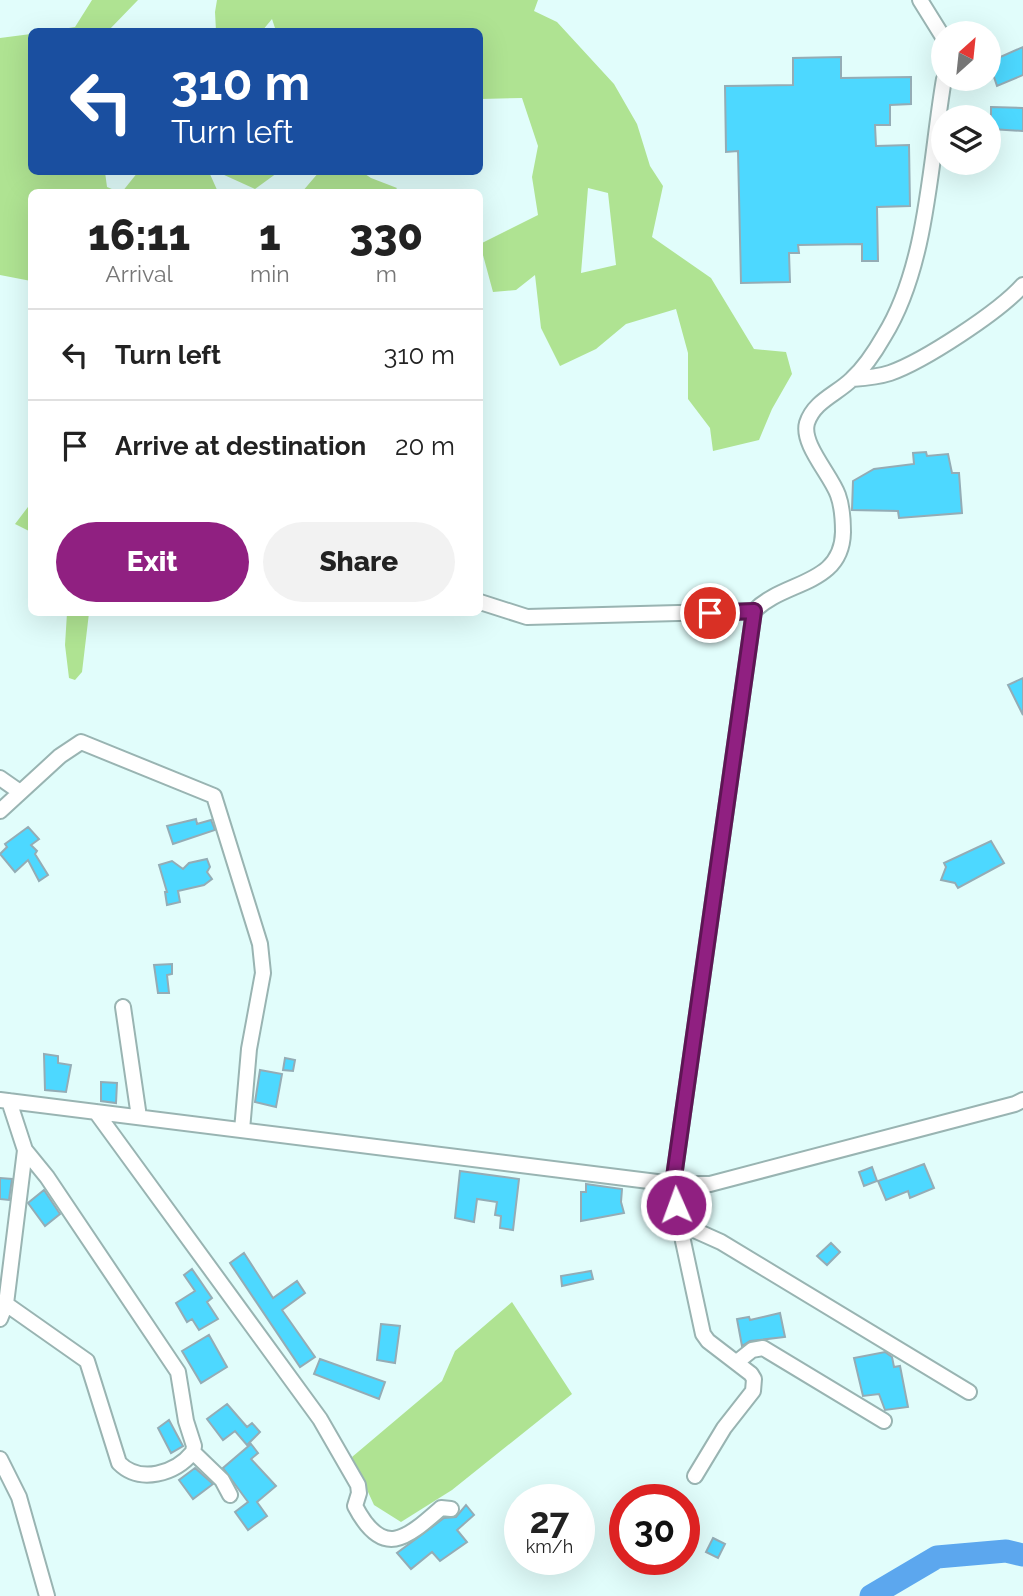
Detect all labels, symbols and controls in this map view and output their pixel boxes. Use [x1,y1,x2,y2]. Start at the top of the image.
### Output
north arrow [931,21,1001,91]
map controls [931,21,1001,175]
text: 310 m [171,54,310,111]
icon: left [56,56,147,147]
button: layers [931,105,1001,175]
text: Turn left [171,113,293,150]
text: 16:11 [88,211,190,260]
text: 1 [259,211,281,260]
text: 330 [350,211,423,260]
text: Arrival [105,260,173,287]
text: min [250,260,290,287]
text: m [376,260,397,287]
icon: left [56,336,94,374]
text: Turn left [115,340,221,370]
text: 310 m [384,340,455,370]
icon: arrive [56,427,94,465]
text: Arrive at destination [115,431,366,461]
text: 20 m [395,431,455,461]
button: Exit [56,522,249,602]
button: Share [263,522,455,602]
pin [680,583,740,643]
icon: arrive [691,594,729,632]
position arrow [639,1168,713,1242]
speed limit sign: 30 [609,1484,700,1575]
text: 27 [530,1500,569,1541]
text: km/h [526,1536,573,1557]

